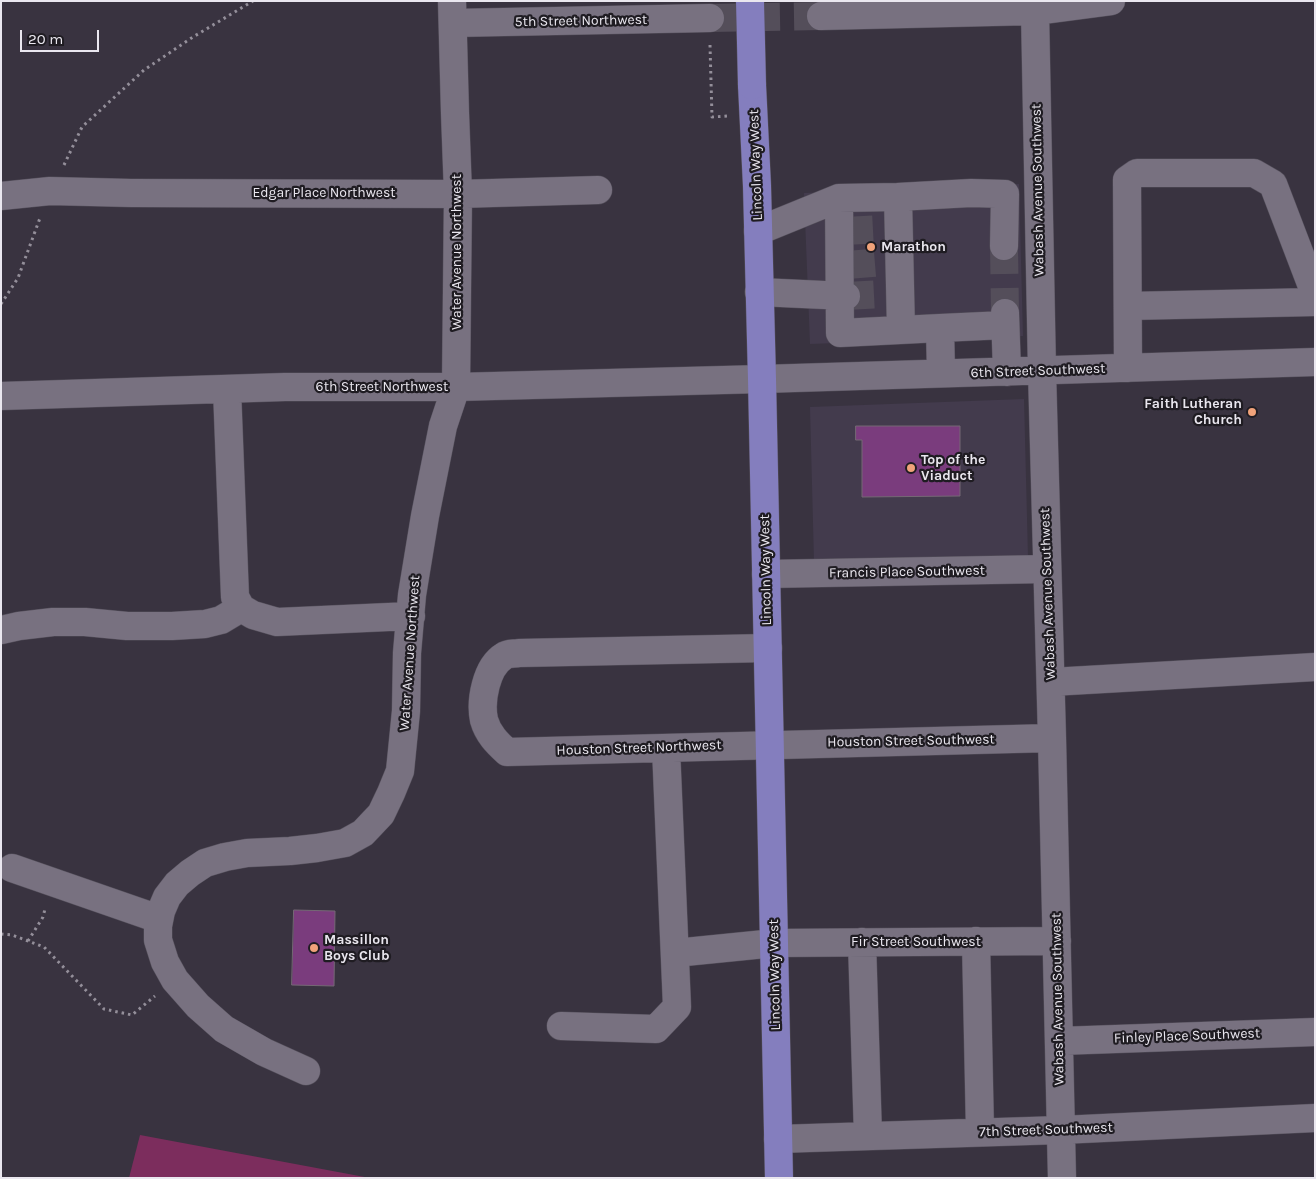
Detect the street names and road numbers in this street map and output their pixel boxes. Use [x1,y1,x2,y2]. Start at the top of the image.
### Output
street label: 5th Street Northwest [515,11,647,31]
street label: Wabash Avenue Southwest [1028,104,1048,276]
street label: Lincoln Way West [746,109,766,221]
street label: Water Avenue Northwest [449,174,465,330]
street label: Edgar Place Northwest [252,185,396,201]
street label: 6th Street Southwest [970,360,1106,382]
street label: 6th Street Northwest [316,379,448,395]
street label: Wabash Avenue Southwest [1037,507,1059,681]
street label: Lincoln Way West [757,514,775,626]
street label: Francis Place Southwest [829,562,985,582]
street label: Water Avenue Northwest [396,575,424,731]
street label: Houston Street Southwest [827,731,995,751]
street label: Houston Street Northwest [556,737,722,759]
street label: Wabash Avenue Southwest [1048,913,1068,1085]
street label: Lincoln Way West [766,919,784,1031]
street label: Fir Street Southwest [851,934,981,950]
street label: Finley Place Southwest [1114,1025,1260,1047]
street label: 7th Street Southwest [979,1119,1113,1141]

